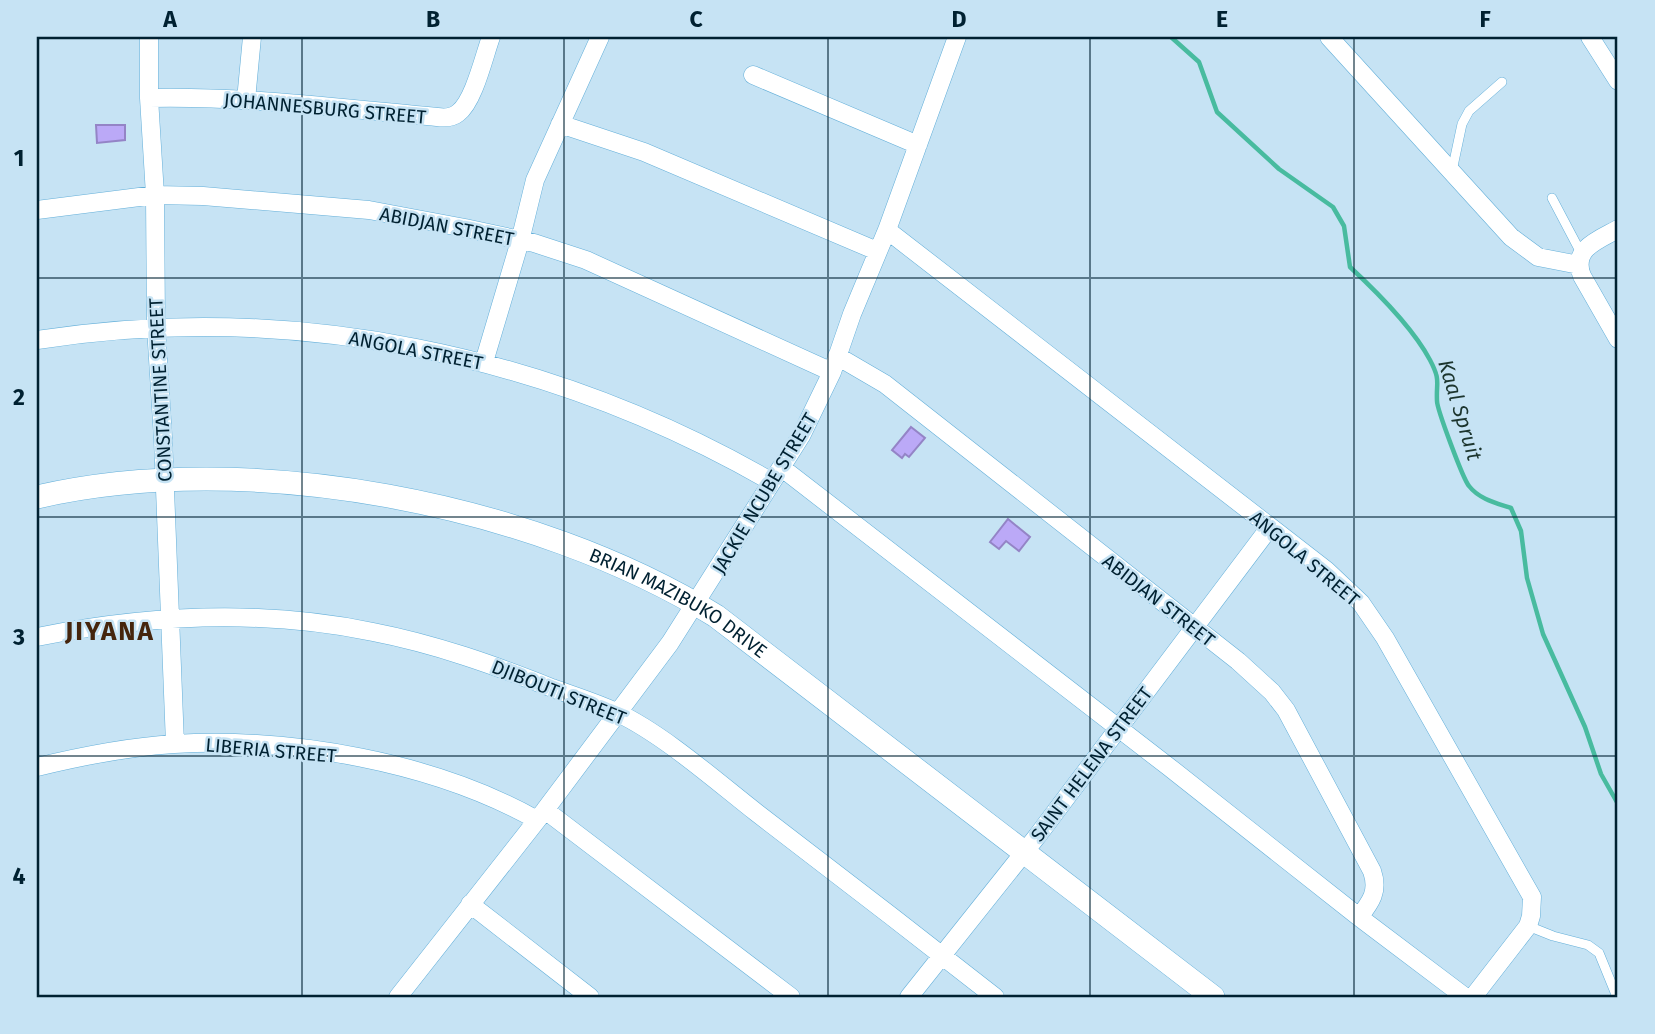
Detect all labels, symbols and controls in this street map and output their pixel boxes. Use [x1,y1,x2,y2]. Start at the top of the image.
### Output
text: A [162,5,177,33]
text: B [426,5,440,33]
text: C [689,5,703,33]
text: D [952,5,967,33]
text: E [1216,5,1228,33]
text: F [1479,5,1491,33]
street label: JOHANNESBURG STREET [223,88,427,129]
text: 1 [14,144,24,172]
street label: ABIDJAN STREET [378,202,516,251]
street label: CONSTANTINE STREET [144,297,177,482]
street label: ANGOLA STREET [347,326,485,375]
water label: Kaal Spruit [1432,356,1488,464]
text: 2 [13,383,25,411]
street label: JACKIE NCUBE STREET [707,409,822,578]
street label: ANGOLA STREET [1245,506,1364,611]
street label: BRIAN MAZIBUKO DRIVE [586,543,772,663]
street label: ABIDJAN STREET [1098,549,1220,651]
district label: JIYANA [64,616,155,647]
text: 3 [12,623,25,651]
street label: DJIBOUTI STREET [488,655,629,730]
street label: SAINT HELENA STREET [1026,682,1157,846]
street label: LIBERIA STREET [205,733,337,768]
text: 4 [13,862,26,890]

